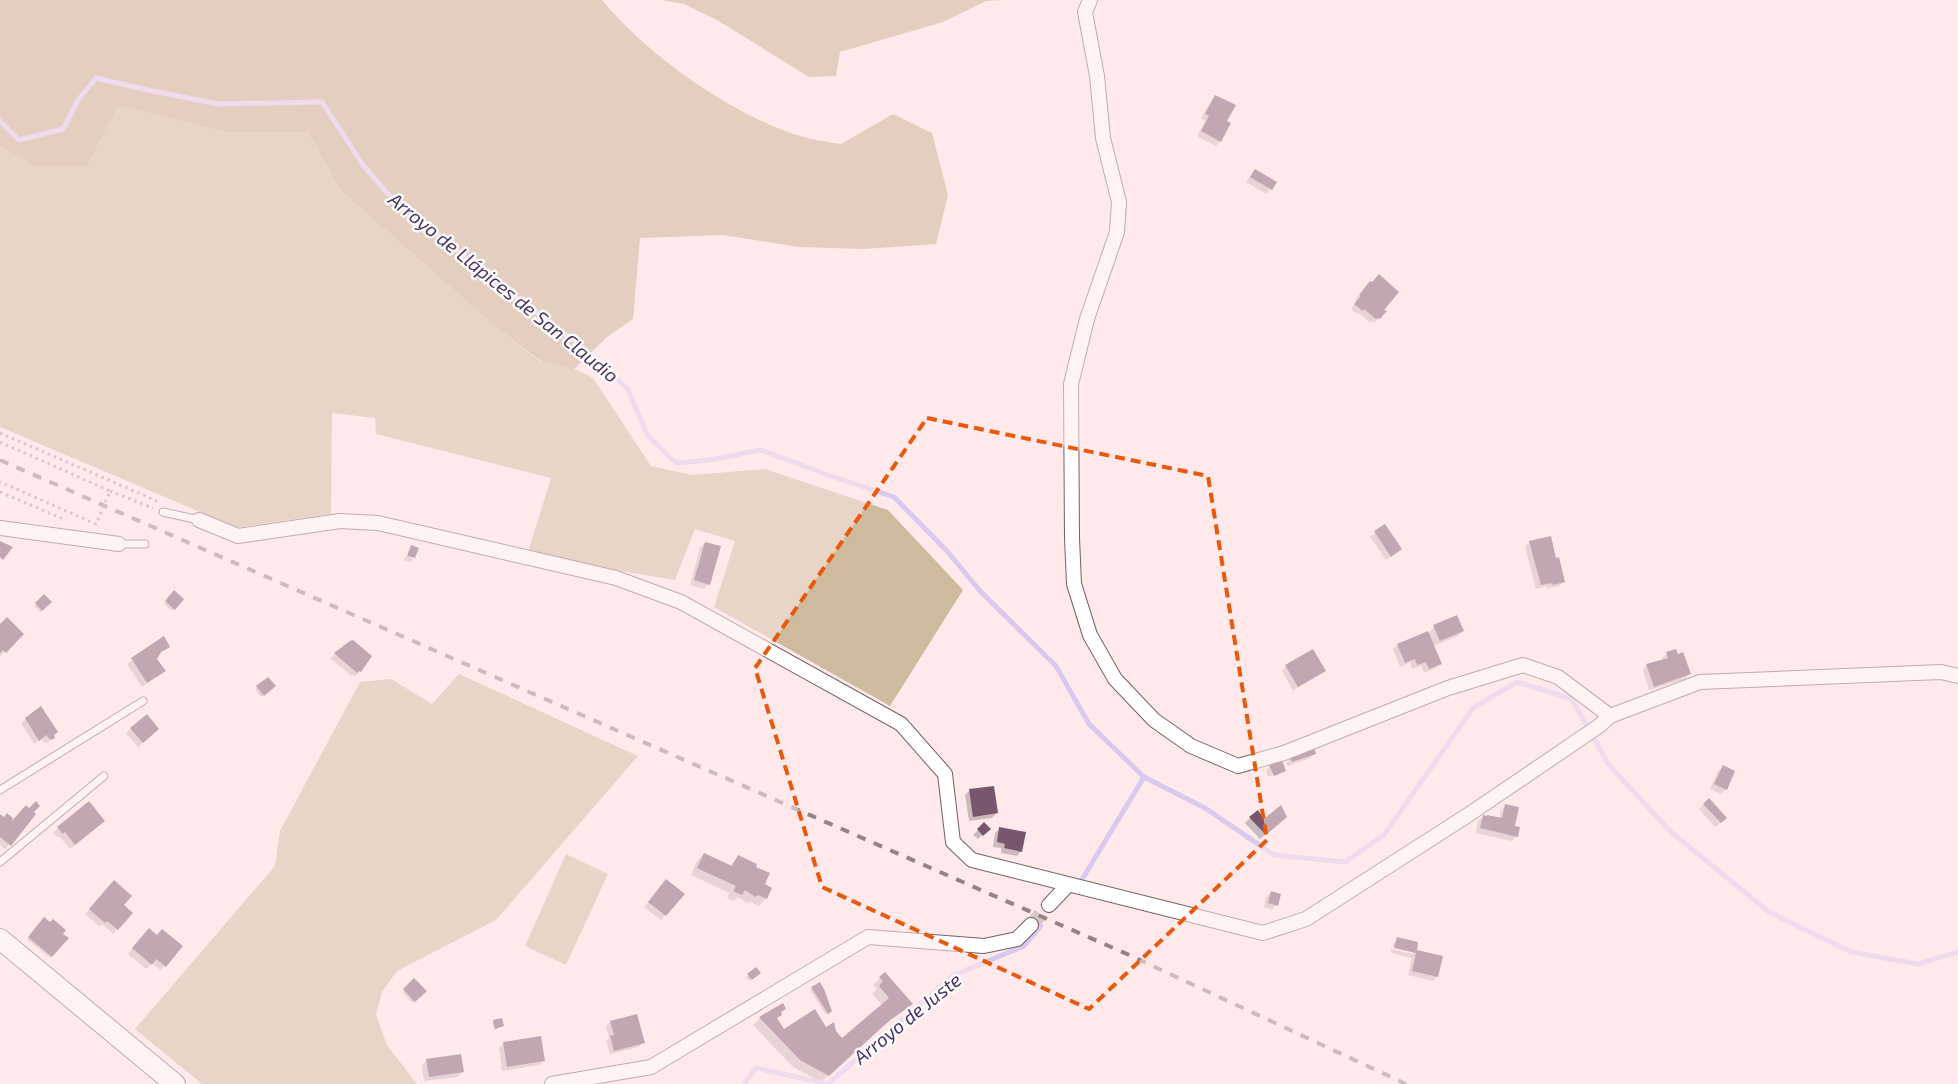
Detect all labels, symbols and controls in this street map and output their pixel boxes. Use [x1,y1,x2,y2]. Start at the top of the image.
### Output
water label: Arroyo de Llápices de San Claudio [383,187,624,388]
water label: Arroyo de Juste [848,968,966,1070]

